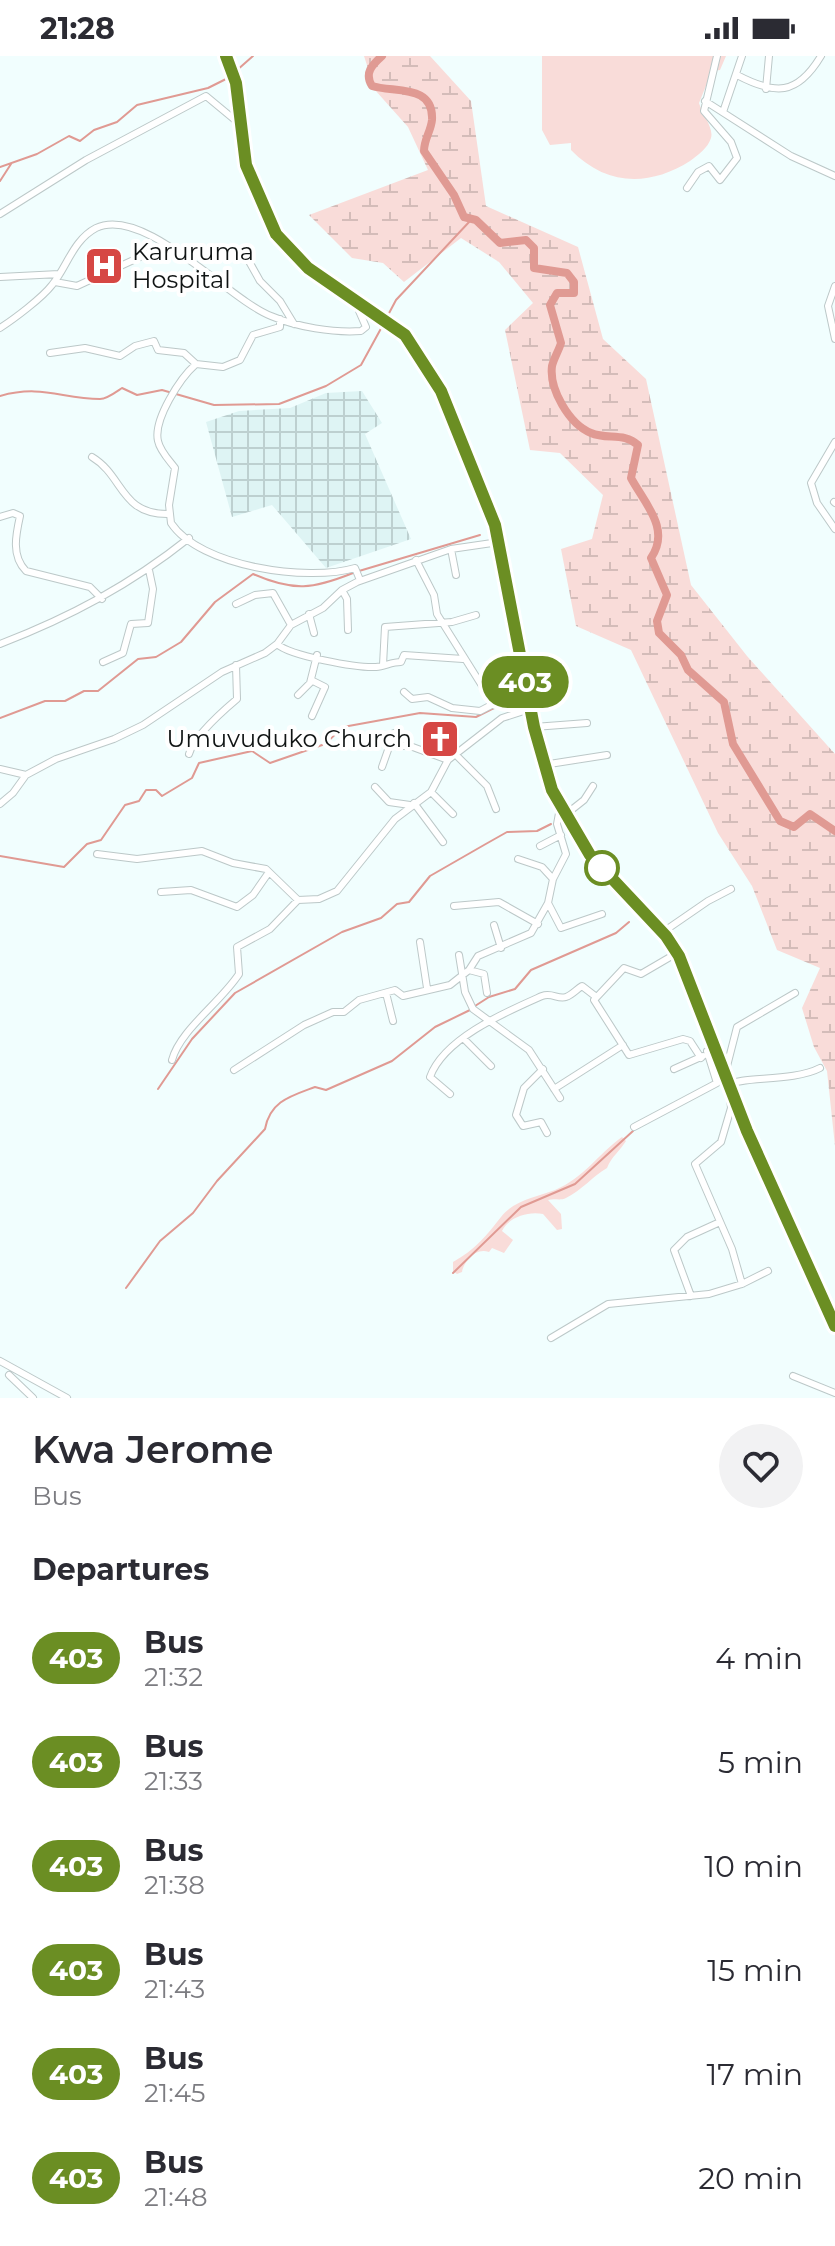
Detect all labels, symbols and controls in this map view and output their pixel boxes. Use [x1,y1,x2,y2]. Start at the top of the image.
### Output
text: 21:28 [40,10,115,47]
place label: Karuruma Hospital [132,237,254,294]
hospital icon: Karuruma Hospital [83,245,125,287]
line badge: 403 [479,656,571,708]
text: 403 [498,665,552,699]
church icon: Umuvuduko Church [419,718,461,760]
place label: Umuvuduko Church [166,724,412,753]
unlabelled marker [585,851,619,885]
button: heart [719,1424,803,1508]
text: Kwa Jerome [32,1426,273,1473]
text: Bus [32,1480,82,1512]
text: Departures [32,1551,209,1588]
text: Bus [144,1624,204,1661]
text: 4 min [715,1640,803,1677]
text: 403 [49,1641,103,1675]
text: 21:32 [144,1661,203,1693]
text: Bus [144,1728,204,1765]
text: 5 min [718,1744,803,1781]
text: 403 [49,1745,103,1779]
text: 21:33 [144,1765,203,1797]
text: Bus [144,1832,204,1869]
text: 10 min [704,1848,803,1885]
text: 403 [49,1849,103,1883]
text: 21:38 [144,1869,205,1901]
text: Bus [144,1936,204,1973]
text: 15 min [707,1952,803,1989]
text: 403 [49,1953,103,1987]
text: 21:43 [144,1973,205,2005]
text: Bus [144,2040,204,2077]
text: 17 min [706,2056,803,2093]
text: 403 [49,2057,103,2091]
text: 21:45 [144,2077,206,2109]
text: Bus [144,2144,204,2181]
text: 20 min [698,2160,803,2197]
text: 403 [49,2161,103,2195]
text: 21:48 [144,2181,208,2213]

